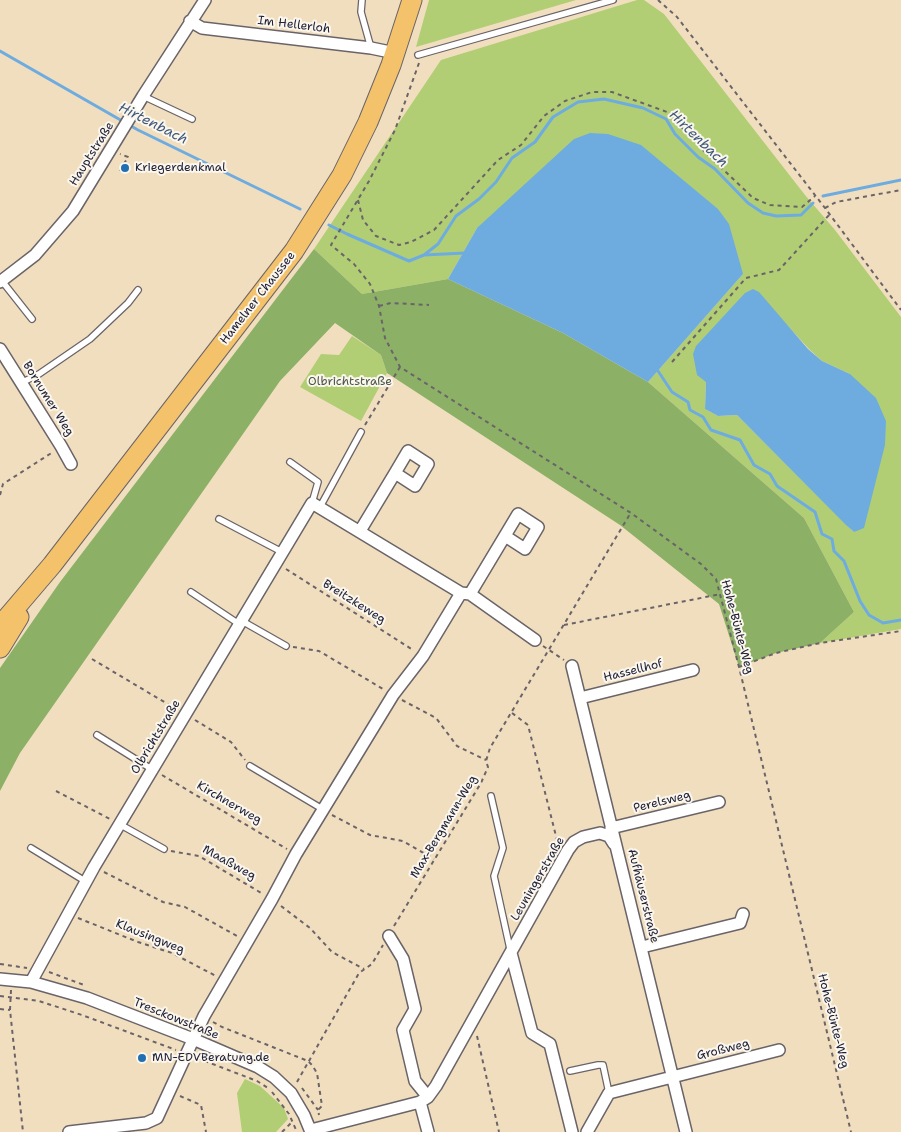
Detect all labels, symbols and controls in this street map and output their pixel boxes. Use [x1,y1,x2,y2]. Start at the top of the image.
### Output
street label: Im Hellerloh [257,13,331,37]
water label: Hirtenbach [116,99,190,149]
water label: Hirtenbach [665,107,731,171]
street label: Hauptstraße [67,119,117,189]
place label: Kriegerdenkmal [135,161,226,175]
marker: Kriegerdenkmal [119,162,131,174]
street label: Hamelner Chaussee [217,249,299,347]
street label: Bornumer Weg [19,359,77,439]
park label: Olbrichtstraße [308,375,392,389]
street label: Breitzkeweg [320,577,388,627]
street label: Hohe-Bünte-Weg [717,578,757,676]
street label: Hassellhof [602,657,664,685]
street label: Olbrichtstraße [128,697,184,777]
street label: Max-Bergmann-Weg [408,773,480,881]
street label: Kirchnerweg [194,779,264,827]
street label: Perelsweg [632,788,692,816]
street label: Leuningerstraße [508,835,568,923]
street label: Maaßweg [200,842,258,884]
street label: Aufhäuserstraße [624,847,662,945]
street label: Klausingweg [114,917,186,957]
street label: Hohe-Bünte-Weg [814,972,852,1070]
street label: Tresckowstraße [131,995,221,1043]
street label: Großweg [695,1037,751,1063]
place label: MN-EDVBeratung.de [152,1051,270,1065]
marker: MN-EDVBeratung.de [136,1052,148,1064]

